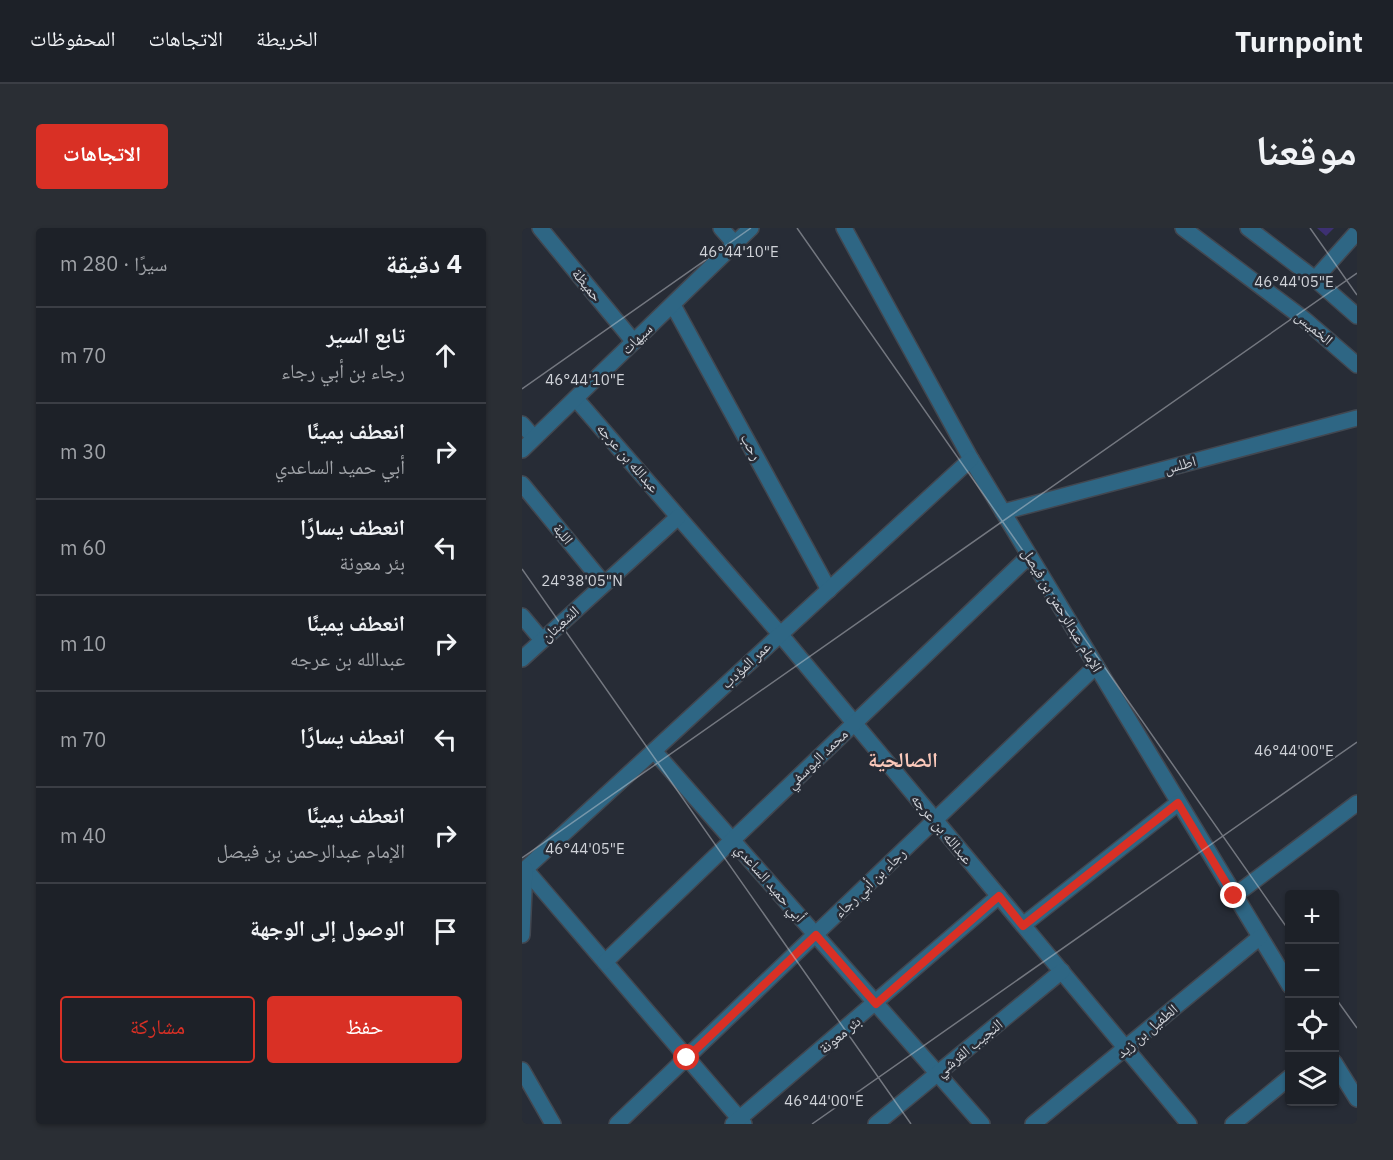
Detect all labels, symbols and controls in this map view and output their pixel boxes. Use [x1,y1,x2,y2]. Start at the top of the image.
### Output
text: Turnpoint [1235,23,1363,60]
text: المحفوظات [30,24,115,52]
text: الاتجاهات [148,24,223,52]
text: الخريطة [256,24,318,52]
text: موقعنا [1256,122,1357,177]
button: الاتجاهات [36,124,168,189]
text: 46°44'10"E [699,242,779,261]
text: 4 دقيقة [386,246,462,280]
text: سيرًا · 280 m [60,250,167,277]
street label: حميظة [568,264,607,306]
text: 46°44'05"E [1254,272,1334,291]
street label: الخميس [1291,306,1337,350]
street label: سيهات [617,319,656,358]
text: تابع السير [326,320,405,349]
icon: ahead [429,339,462,372]
text: 70 m [60,342,106,369]
text: رجاء بن أبي رجاء [281,357,405,384]
text: 46°44'10"E [545,370,625,389]
text: انعطف يمينًا [307,416,405,445]
street label: عبدالله بن عرجه [592,419,664,497]
street label: رحب [736,430,767,464]
icon: right [429,435,462,468]
text: 30 m [60,438,106,465]
street label: اطلس [1162,451,1198,479]
text: أبي حميد الساعدي [275,453,405,480]
text: انعطف يسارًا [300,512,405,541]
street label: اللبة [549,519,578,548]
icon: left [429,531,462,564]
text: 60 m [60,534,106,561]
street label: الإمام عبدالرحمن بن فيصل [1017,544,1107,676]
text: بئر معونة [340,549,405,576]
text: 24°38'05"N [541,571,623,590]
street label: الشعبتان [536,601,584,647]
text: انعطف يمينًا [307,608,405,637]
icon: right [429,627,462,660]
text: 10 m [60,630,106,657]
street label: عمر المؤدب [717,637,775,692]
text: عبدالله بن عرجه [290,645,405,672]
text: انعطف يسارًا [300,721,405,750]
icon: left [429,723,462,756]
street label: محمد اليوسفي [782,724,854,795]
text: 70 m [60,726,106,753]
text: 46°44'00"E [1254,741,1334,760]
district label: الصالحية [868,745,938,773]
street label: عبدالله بن عرجه [907,790,978,869]
text: انعطف يمينًا [307,800,405,829]
icon: right [429,819,462,852]
text: 40 m [60,822,106,849]
text: الإمام عبدالرحمن بن فيصل [216,837,405,864]
text: 46°44'05"E [545,839,625,858]
street label: أبي حميد الساعدي [729,840,810,928]
street label: رجاء بن أبي رجاء [830,843,912,924]
route end [1220,882,1246,908]
map controls [1285,890,1339,1106]
button: + [1285,890,1339,944]
text: الوصول إلى الوجهة [250,913,405,942]
icon: arrive [429,915,462,948]
button: − [1285,944,1339,998]
button: مشاركة [60,996,255,1063]
button: حفظ [267,996,462,1063]
button: locate [1285,998,1339,1052]
street label: الطفيل بن زيد [1112,999,1182,1063]
street label: بئر معونة [815,1012,865,1058]
street label: النجيب القرشي [931,1015,1008,1083]
route start [673,1044,699,1070]
button: layers [1285,1052,1339,1106]
text: 46°44'00"E [784,1091,864,1110]

